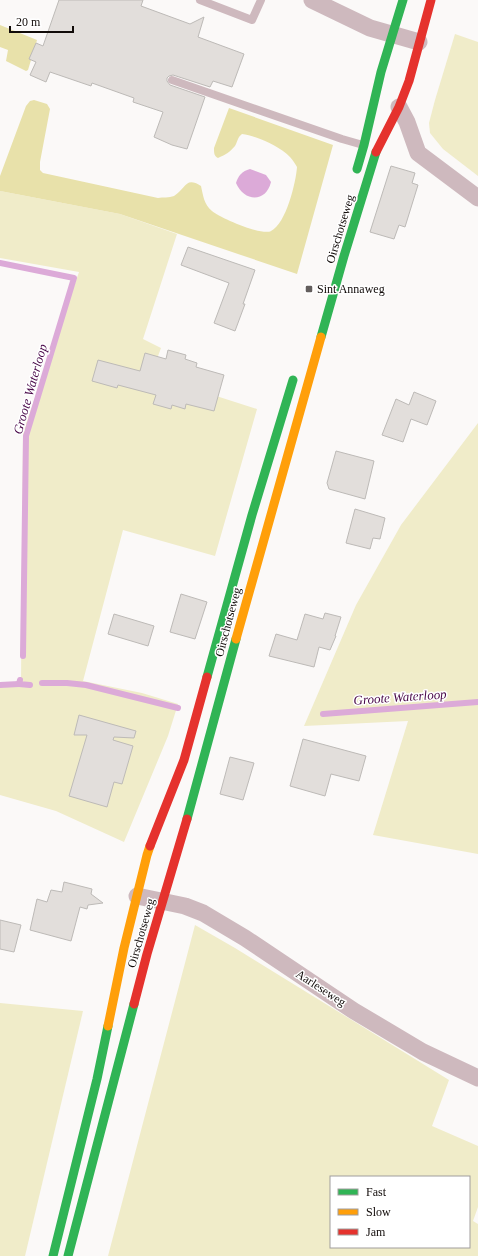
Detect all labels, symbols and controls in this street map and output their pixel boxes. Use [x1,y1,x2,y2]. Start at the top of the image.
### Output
scale bar [10,8,73,34]
text: 20 m [16,15,41,29]
street label: Oirschotseweg [323,193,357,265]
place label: Sint Annaweg [317,282,385,296]
marker: Sint Annaweg [304,284,314,294]
water label: Groote Waterloop [10,342,50,436]
street label: Oirschotseweg [212,586,244,658]
water label: Groote Waterloop [353,686,448,708]
street label: Oirschotseweg [124,897,158,969]
street label: Aarleseweg [293,967,349,1009]
legend [330,1176,470,1248]
text: Fast [366,1185,387,1199]
text: Slow [366,1205,391,1219]
text: Jam [366,1225,386,1239]

